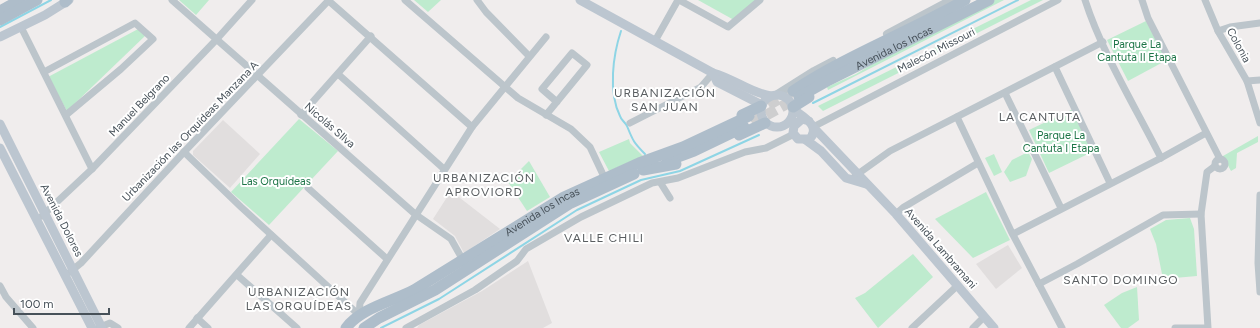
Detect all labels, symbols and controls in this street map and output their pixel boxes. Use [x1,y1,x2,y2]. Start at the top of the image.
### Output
street label: Avenida los Incas [853,23,935,73]
street label: Malecón Missouri [895,25,977,76]
street label: Colonia [1224,26,1253,65]
park label: Parque La Cantuta II Etapa [1097,38,1177,64]
street label: Urbanización las Orquídeas Manzana A [120,58,261,204]
street label: Manuel Belgrano [106,71,172,139]
district label: URBANIZACIÓN SAN JUAN [614,86,716,114]
street label: Nicolás SIlva [302,100,358,151]
district label: LA CANTUTA [999,110,1081,124]
park label: Parque La Cantuta I Etapa [1023,129,1099,155]
district label: URBANIZACIÓN APROVIORD [433,171,535,199]
park label: Las Orquídeas [241,175,311,188]
street label: Avenida Dolores [38,182,86,259]
street label: Avenida los Incas [502,185,582,239]
street label: Avenida Lambramani [902,205,979,291]
district label: VALLE CHILI [564,231,644,245]
district label: SANTO DOMINGO [1063,273,1179,287]
district label: URBANIZACIÓN LAS ORQUÍDEAS [246,285,352,313]
scale bar [14,290,109,316]
text: 100 m [20,297,54,311]

